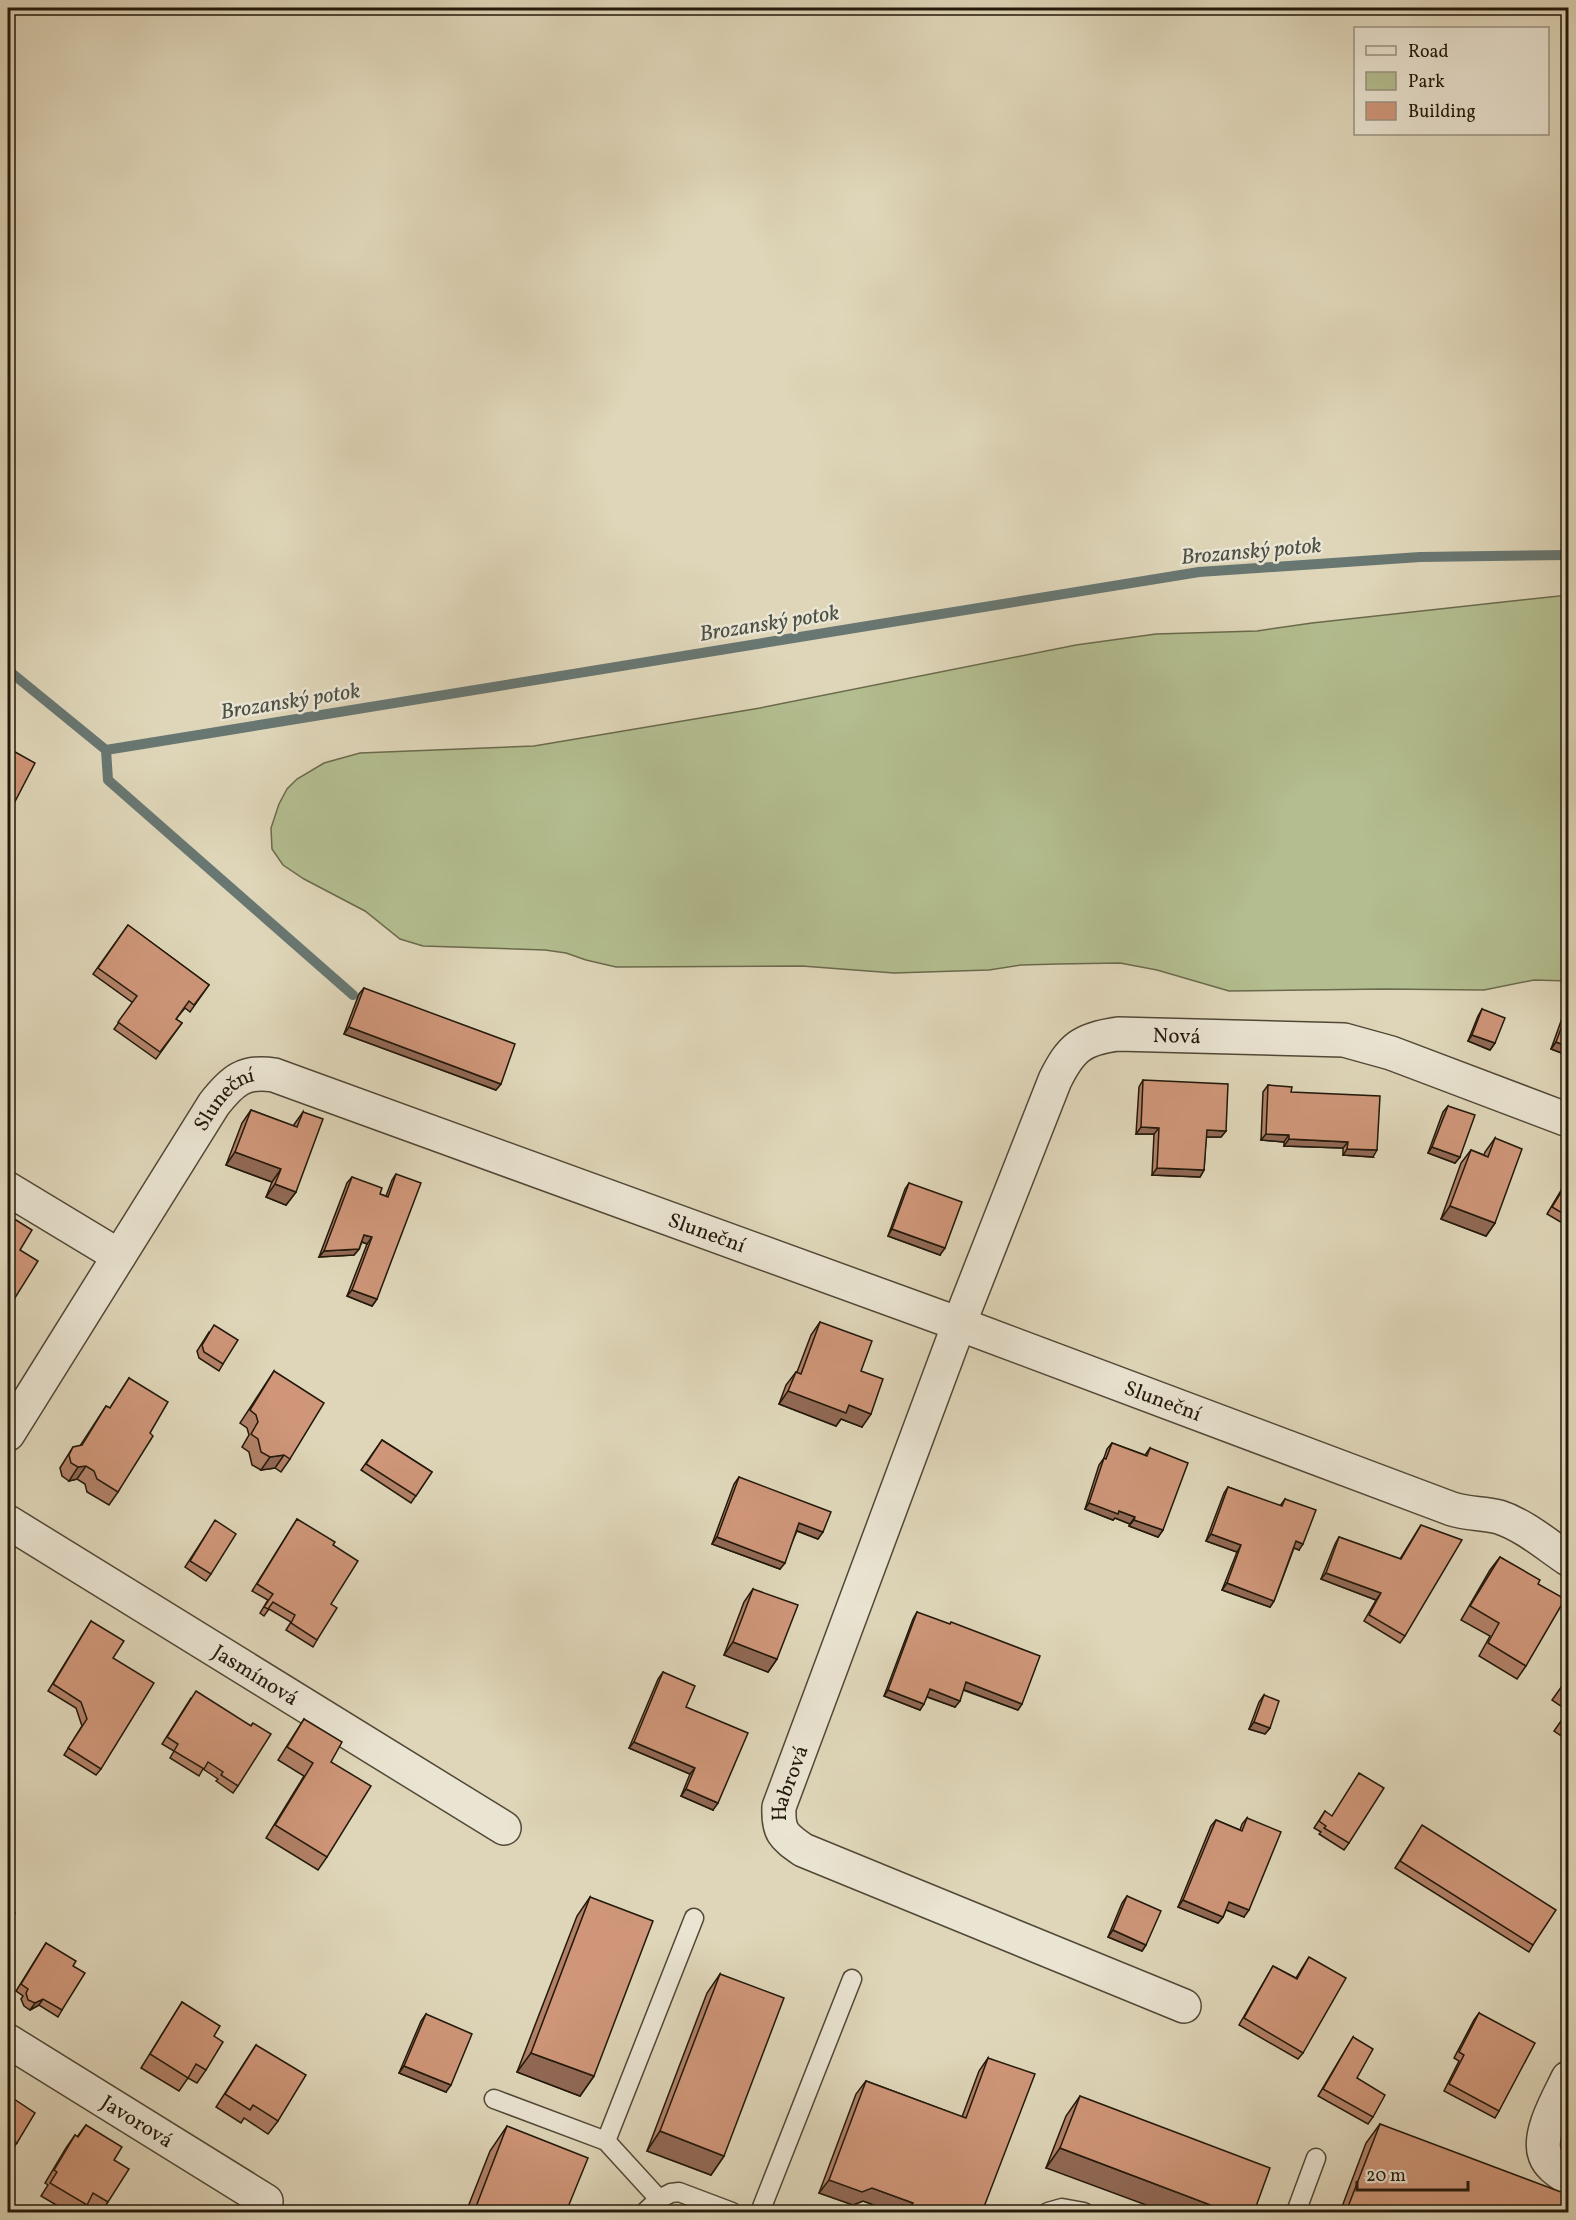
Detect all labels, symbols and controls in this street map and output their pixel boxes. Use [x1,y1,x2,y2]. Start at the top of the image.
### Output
legend [1354,27,1549,135]
text: Road [1408,40,1449,65]
text: Park [1408,70,1445,95]
text: Building [1408,100,1476,125]
water label: Brozanský potok [1180,531,1323,574]
water label: Brozanský potok [697,598,842,651]
water label: Brozanský potok [218,676,363,729]
street label: Nová [1152,1022,1201,1052]
street label: Sluneční [187,1061,258,1137]
street label: Sluneční [664,1206,750,1261]
street label: Sluneční [1120,1374,1206,1430]
street label: Jasmínová [206,1638,304,1714]
street label: Habrová [766,1742,817,1821]
street label: Javorová [95,2089,178,2156]
scale bar [1357,2154,1468,2192]
text: 20 m [1366,2164,1406,2189]

